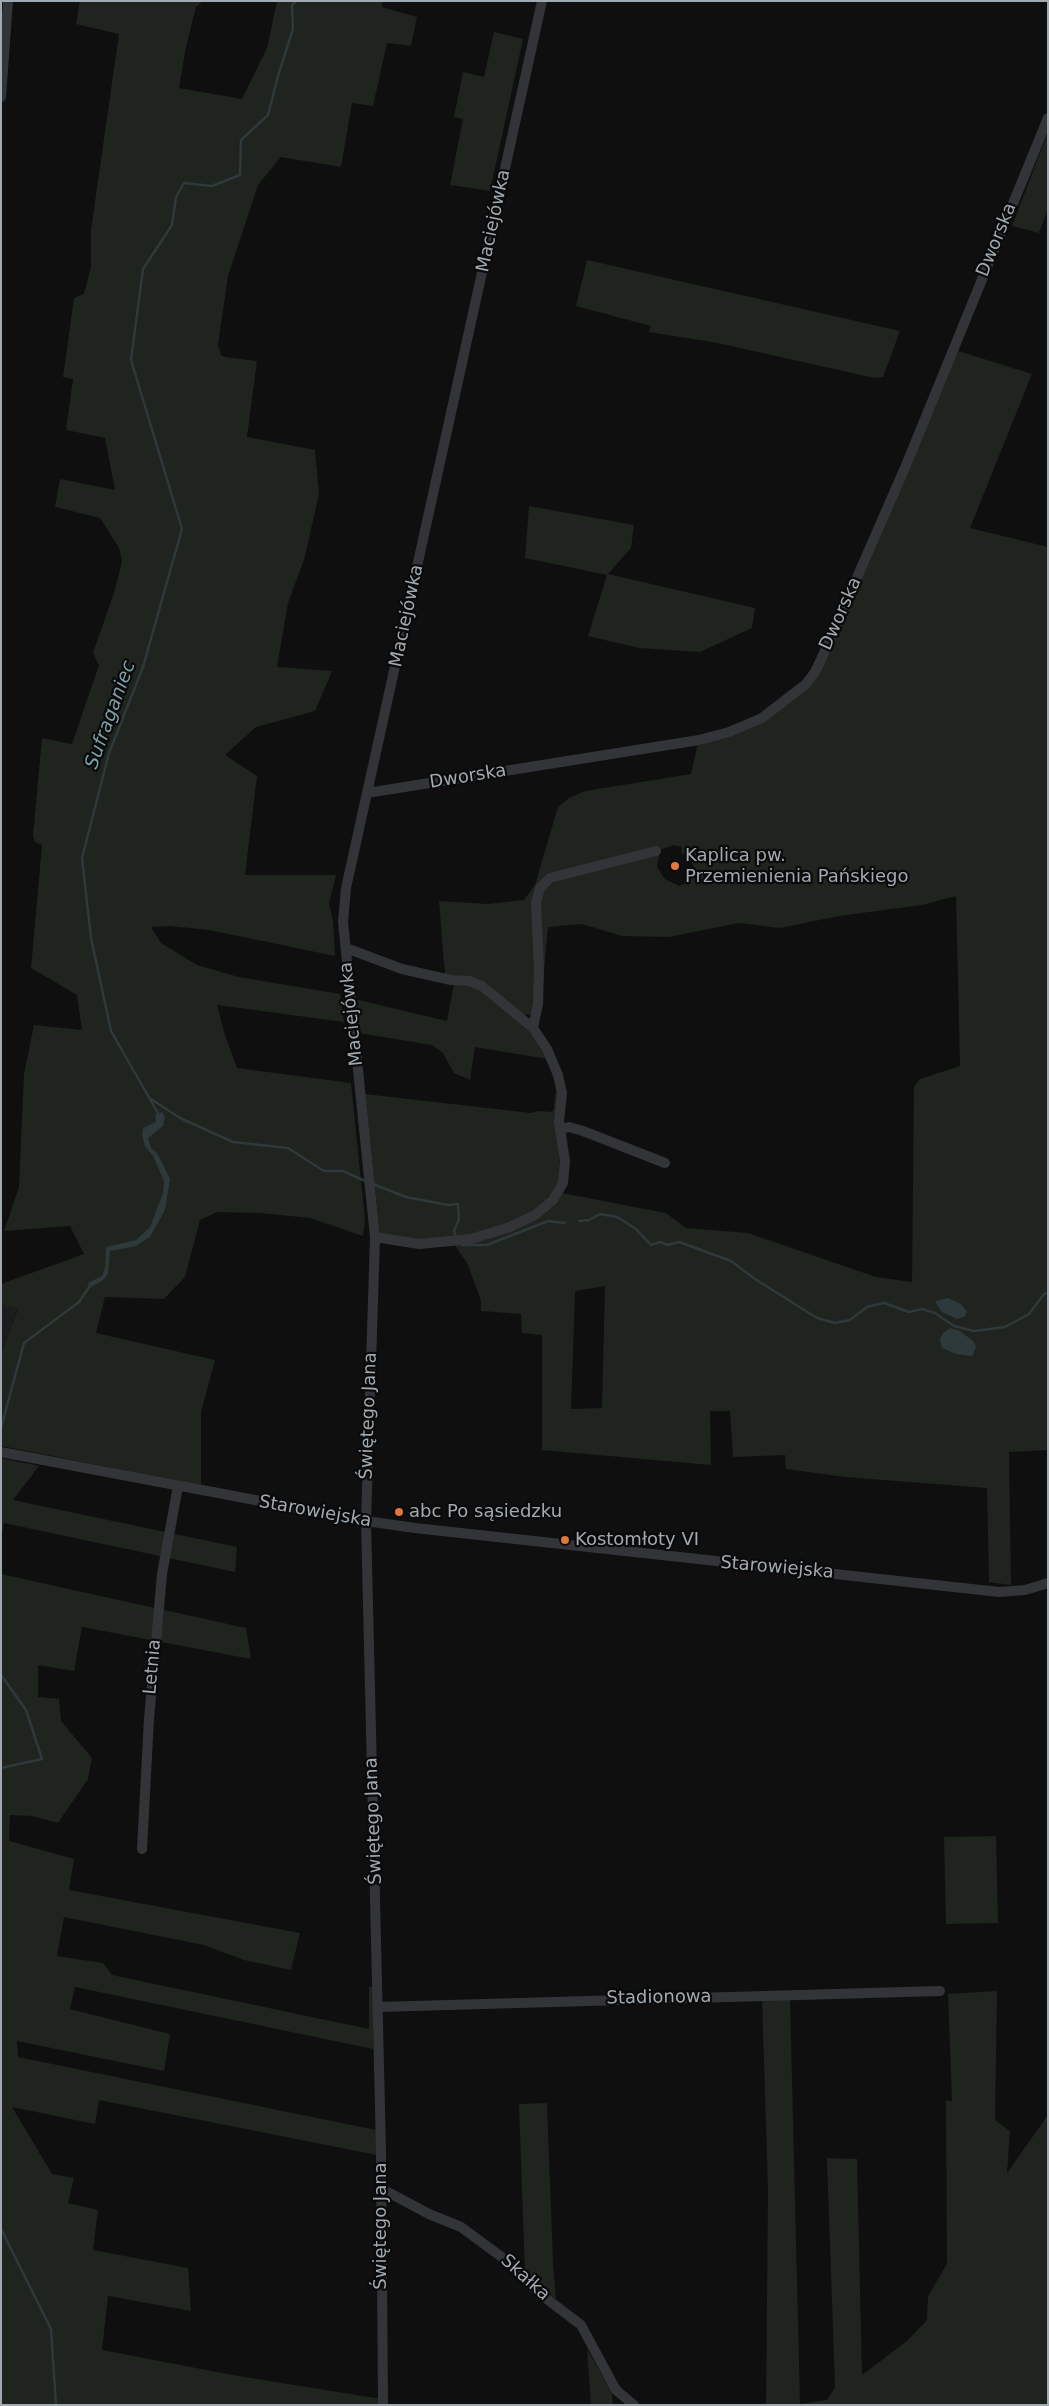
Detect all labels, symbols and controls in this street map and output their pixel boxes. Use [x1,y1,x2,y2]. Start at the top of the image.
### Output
street label: Maciejówka [473,168,515,274]
street label: Dworska [972,200,1022,280]
street label: Maciejówka [386,563,428,669]
street label: Dworska [815,574,867,654]
water label: Sufraganiec [81,658,141,772]
street label: Dworska [428,760,508,794]
place label: Kaplica pw. Przemienienia Pańskiego [685,845,909,888]
marker: Kaplica pw. Przemienienia Pańskiego [669,860,681,872]
street label: Maciejówka [336,961,368,1067]
street label: Świętego Jana [356,1352,382,1480]
street label: Starowiejska [257,1491,373,1533]
place label: abc Po sąsiedzku [409,1501,562,1523]
marker: abc Po sąsiedzku [393,1506,405,1518]
place label: Kostomłoty VI [575,1529,699,1551]
marker: Kostomłoty VI [559,1534,571,1546]
street label: Starowiejska [719,1552,835,1584]
street label: Letnia [140,1639,166,1695]
street label: Świętego Jana [361,1757,387,1885]
street label: Stadionowa [606,1986,712,2010]
street label: Świętego Jana [370,2162,392,2290]
street label: Skałka [496,2250,554,2306]

